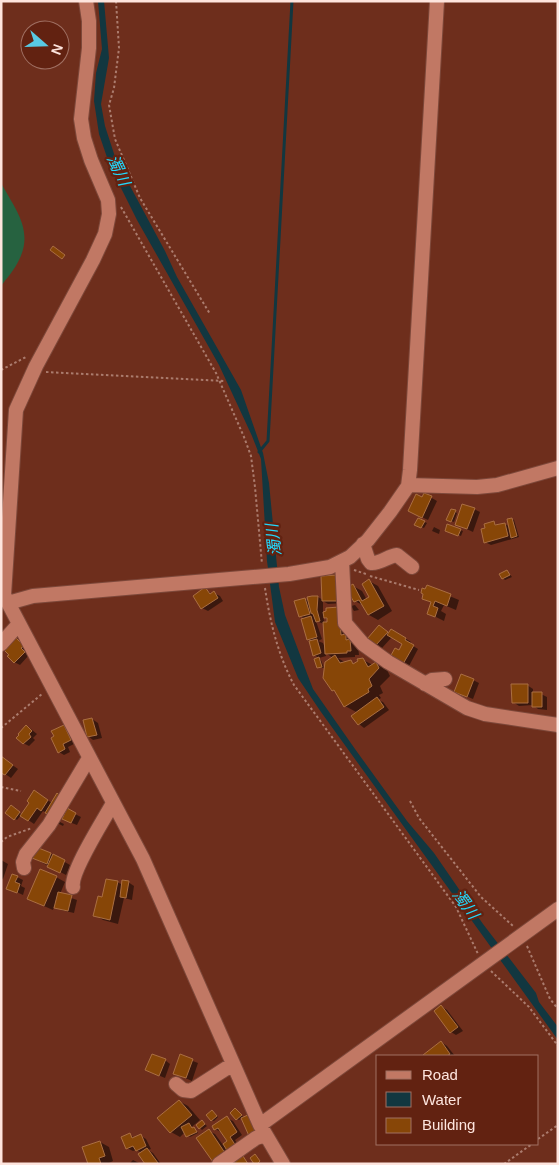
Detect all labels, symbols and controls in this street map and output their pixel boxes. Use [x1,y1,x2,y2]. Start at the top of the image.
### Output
north arrow [20,20,70,70]
text: N [48,42,66,57]
water label: 濁川 [104,152,134,190]
water label: 濁川 [263,521,284,557]
water label: 濁川 [449,886,483,924]
legend [376,1055,539,1145]
text: Road [422,1066,458,1083]
text: Water [422,1091,461,1108]
text: Building [422,1116,475,1133]

